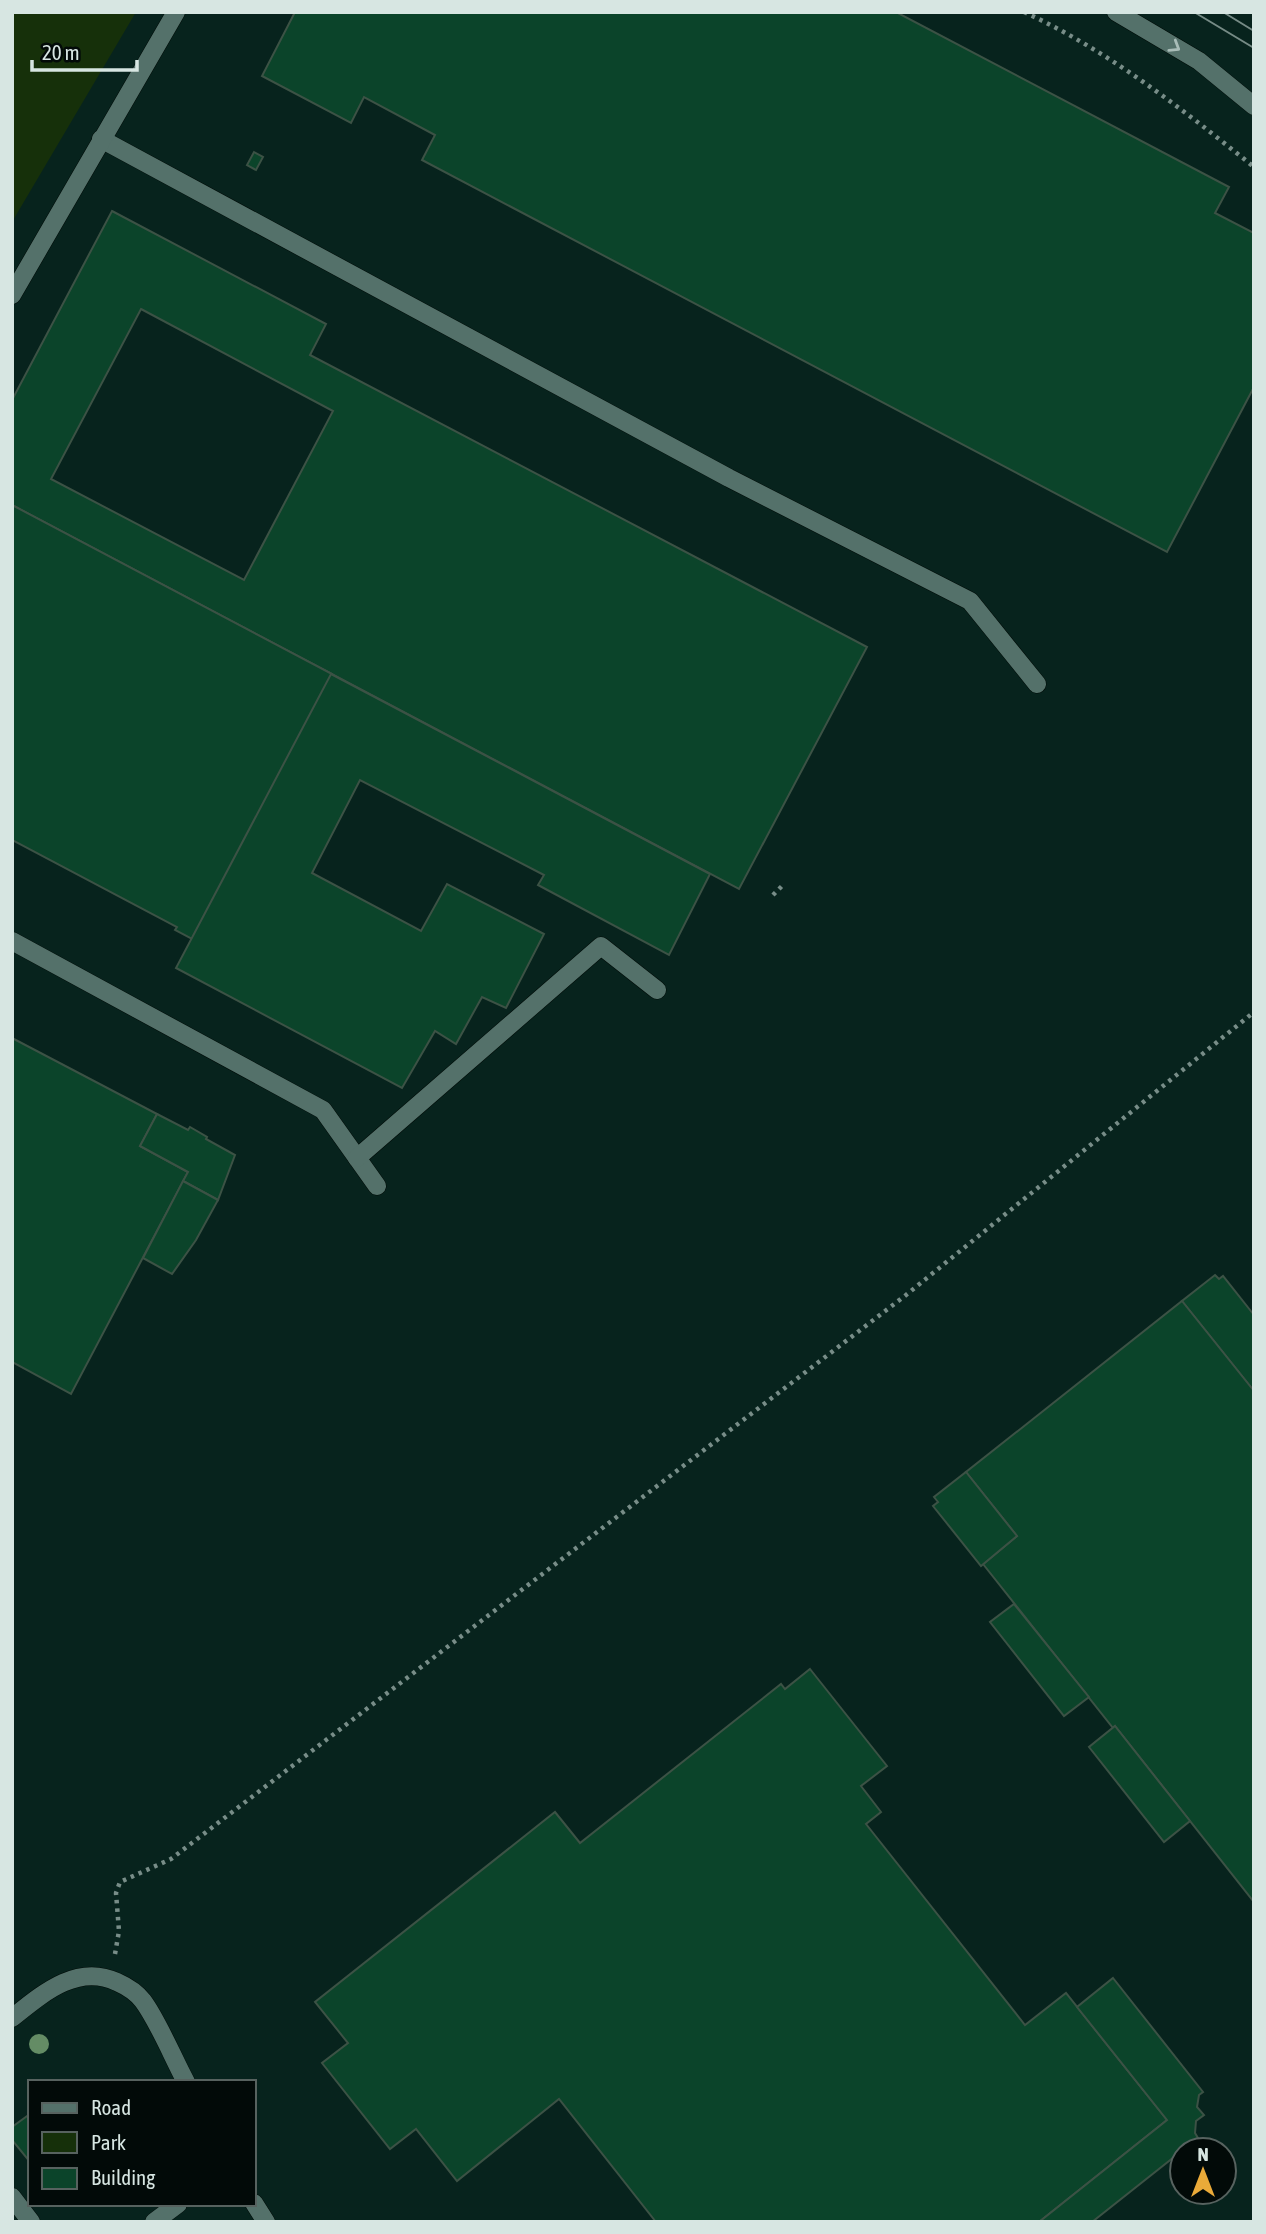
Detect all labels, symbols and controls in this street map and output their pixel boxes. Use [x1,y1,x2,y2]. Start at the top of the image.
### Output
scale bar [32,28,136,72]
one-way arrow [1168,38,1181,51]
text: 20 m [42,40,80,64]
legend [28,2080,256,2206]
text: Road [91,2095,131,2119]
text: Park [91,2130,126,2154]
north arrow [1168,2136,1238,2206]
text: N [1197,2143,1209,2165]
text: Building [91,2165,155,2189]

